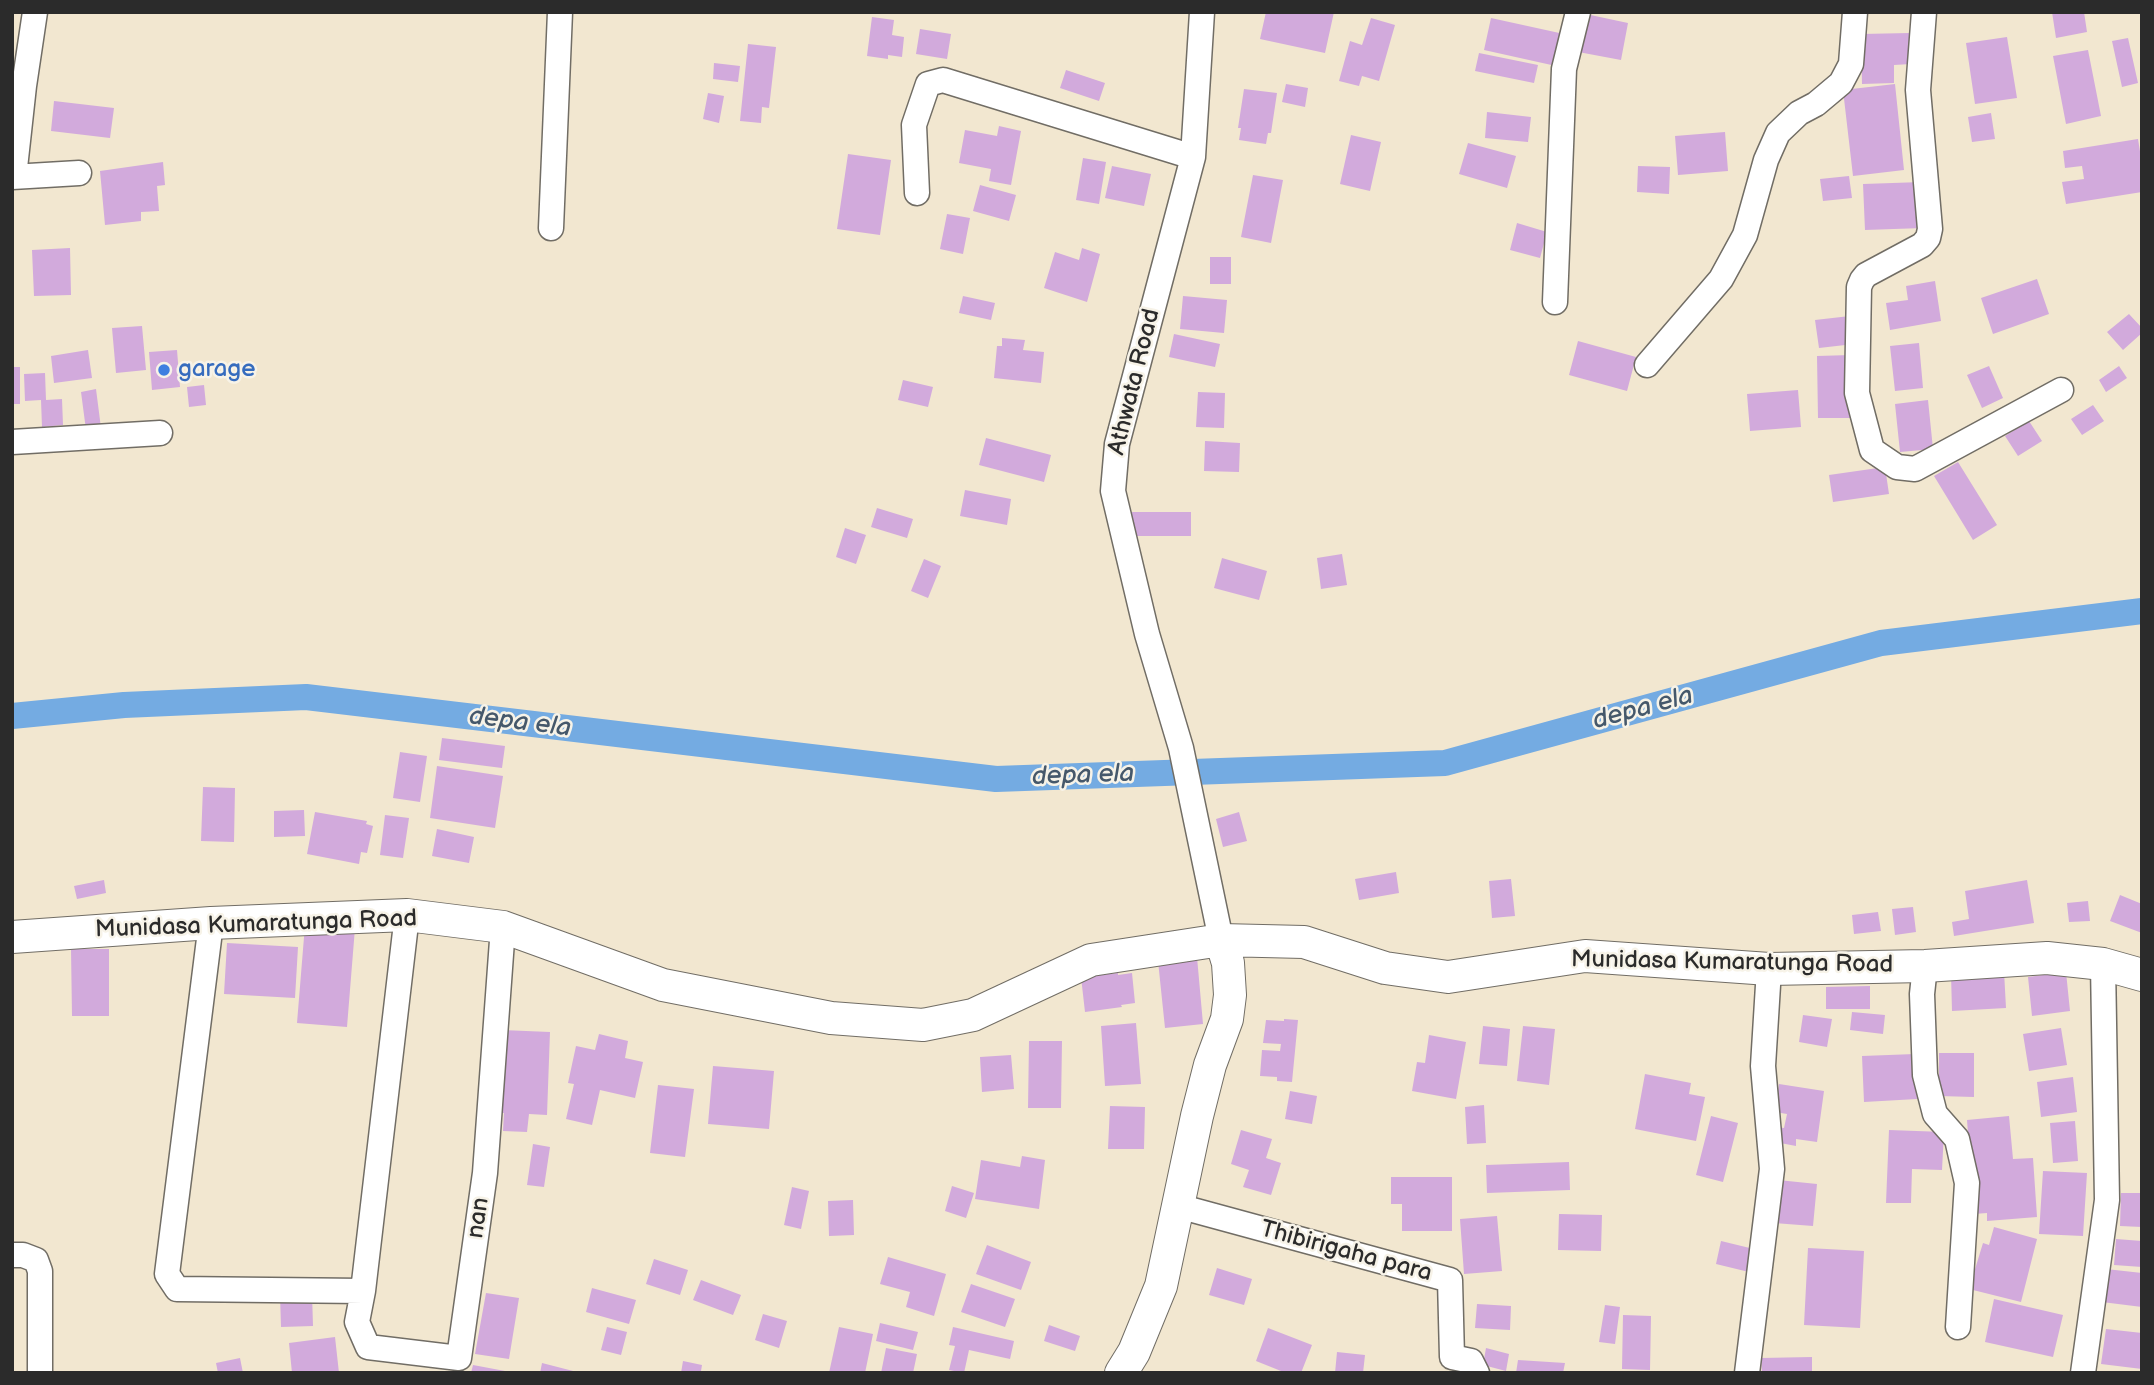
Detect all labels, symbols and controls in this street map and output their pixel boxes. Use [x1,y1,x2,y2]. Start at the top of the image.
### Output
street label: Athwata Road [1103,306,1167,458]
place label: garage [178,356,255,384]
marker: garage [156,362,172,378]
water label: depa ela [1589,681,1697,737]
water label: depa ela [467,701,573,745]
water label: depa ela [1031,759,1135,793]
street label: Munidasa Kumaratunga Road [94,905,418,945]
street label: Munidasa Kumaratunga Road [1571,946,1893,980]
street label: nan [462,1196,496,1240]
street label: Thibirigaha para [1257,1215,1435,1289]

